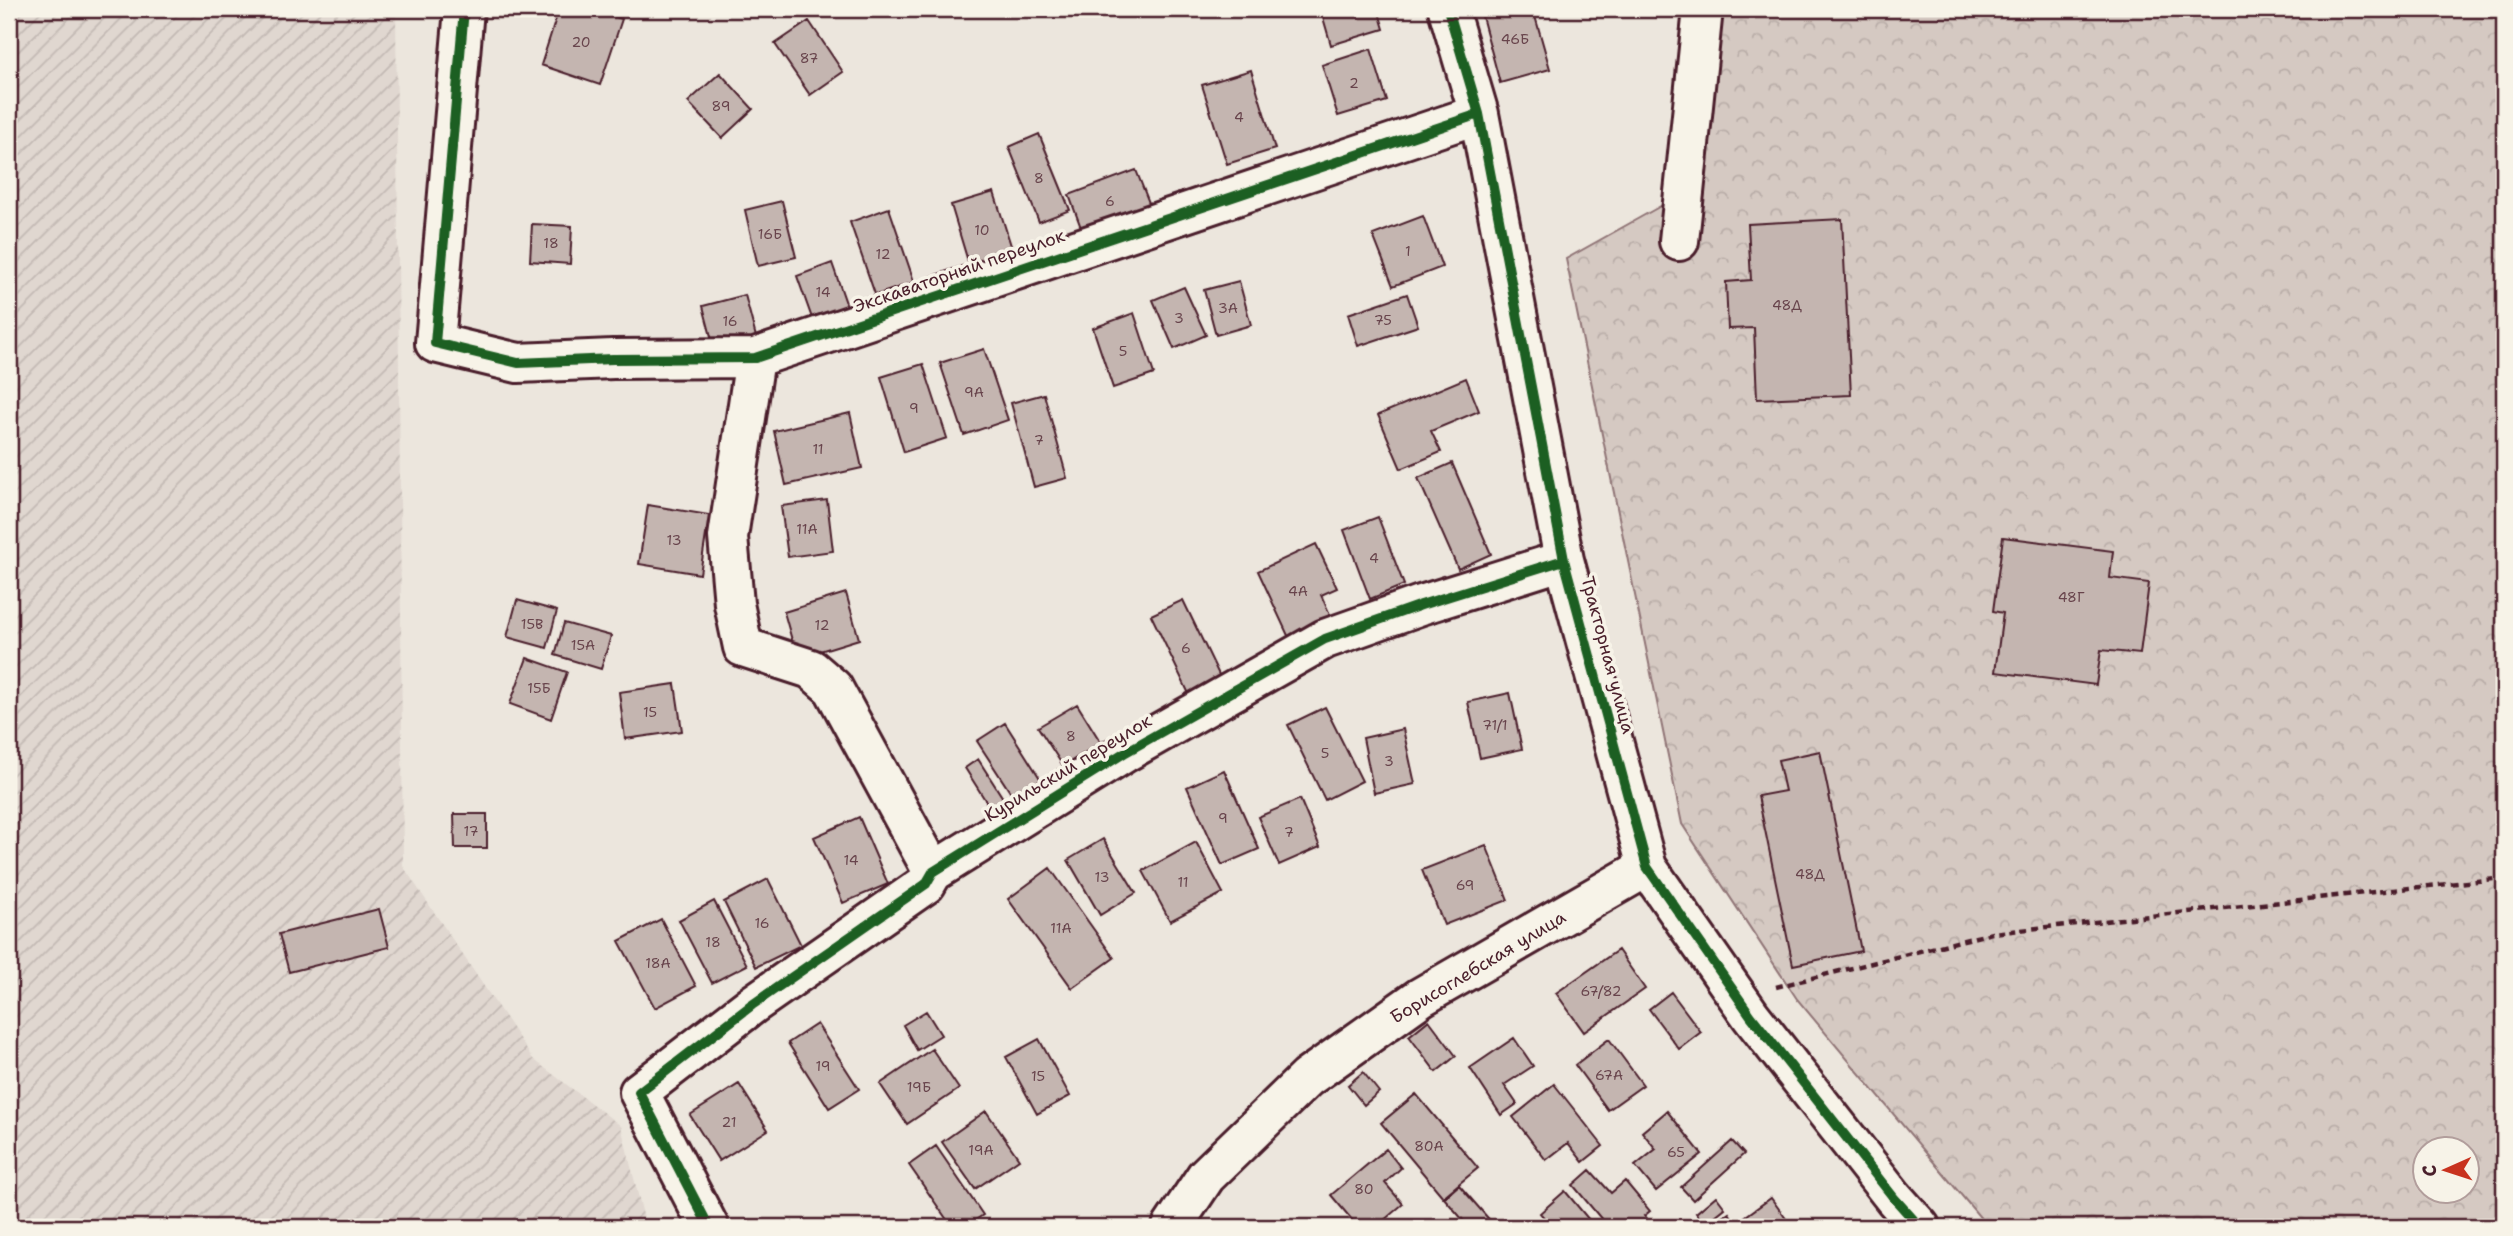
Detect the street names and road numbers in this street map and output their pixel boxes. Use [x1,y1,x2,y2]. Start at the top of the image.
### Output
street label: Экскаваторный переулок [850,223,1068,319]
street label: Тракторная улица [1575,574,1641,736]
street label: Курильский переулок [980,708,1156,827]
street label: Борисоглебская улица [1386,905,1570,1029]

